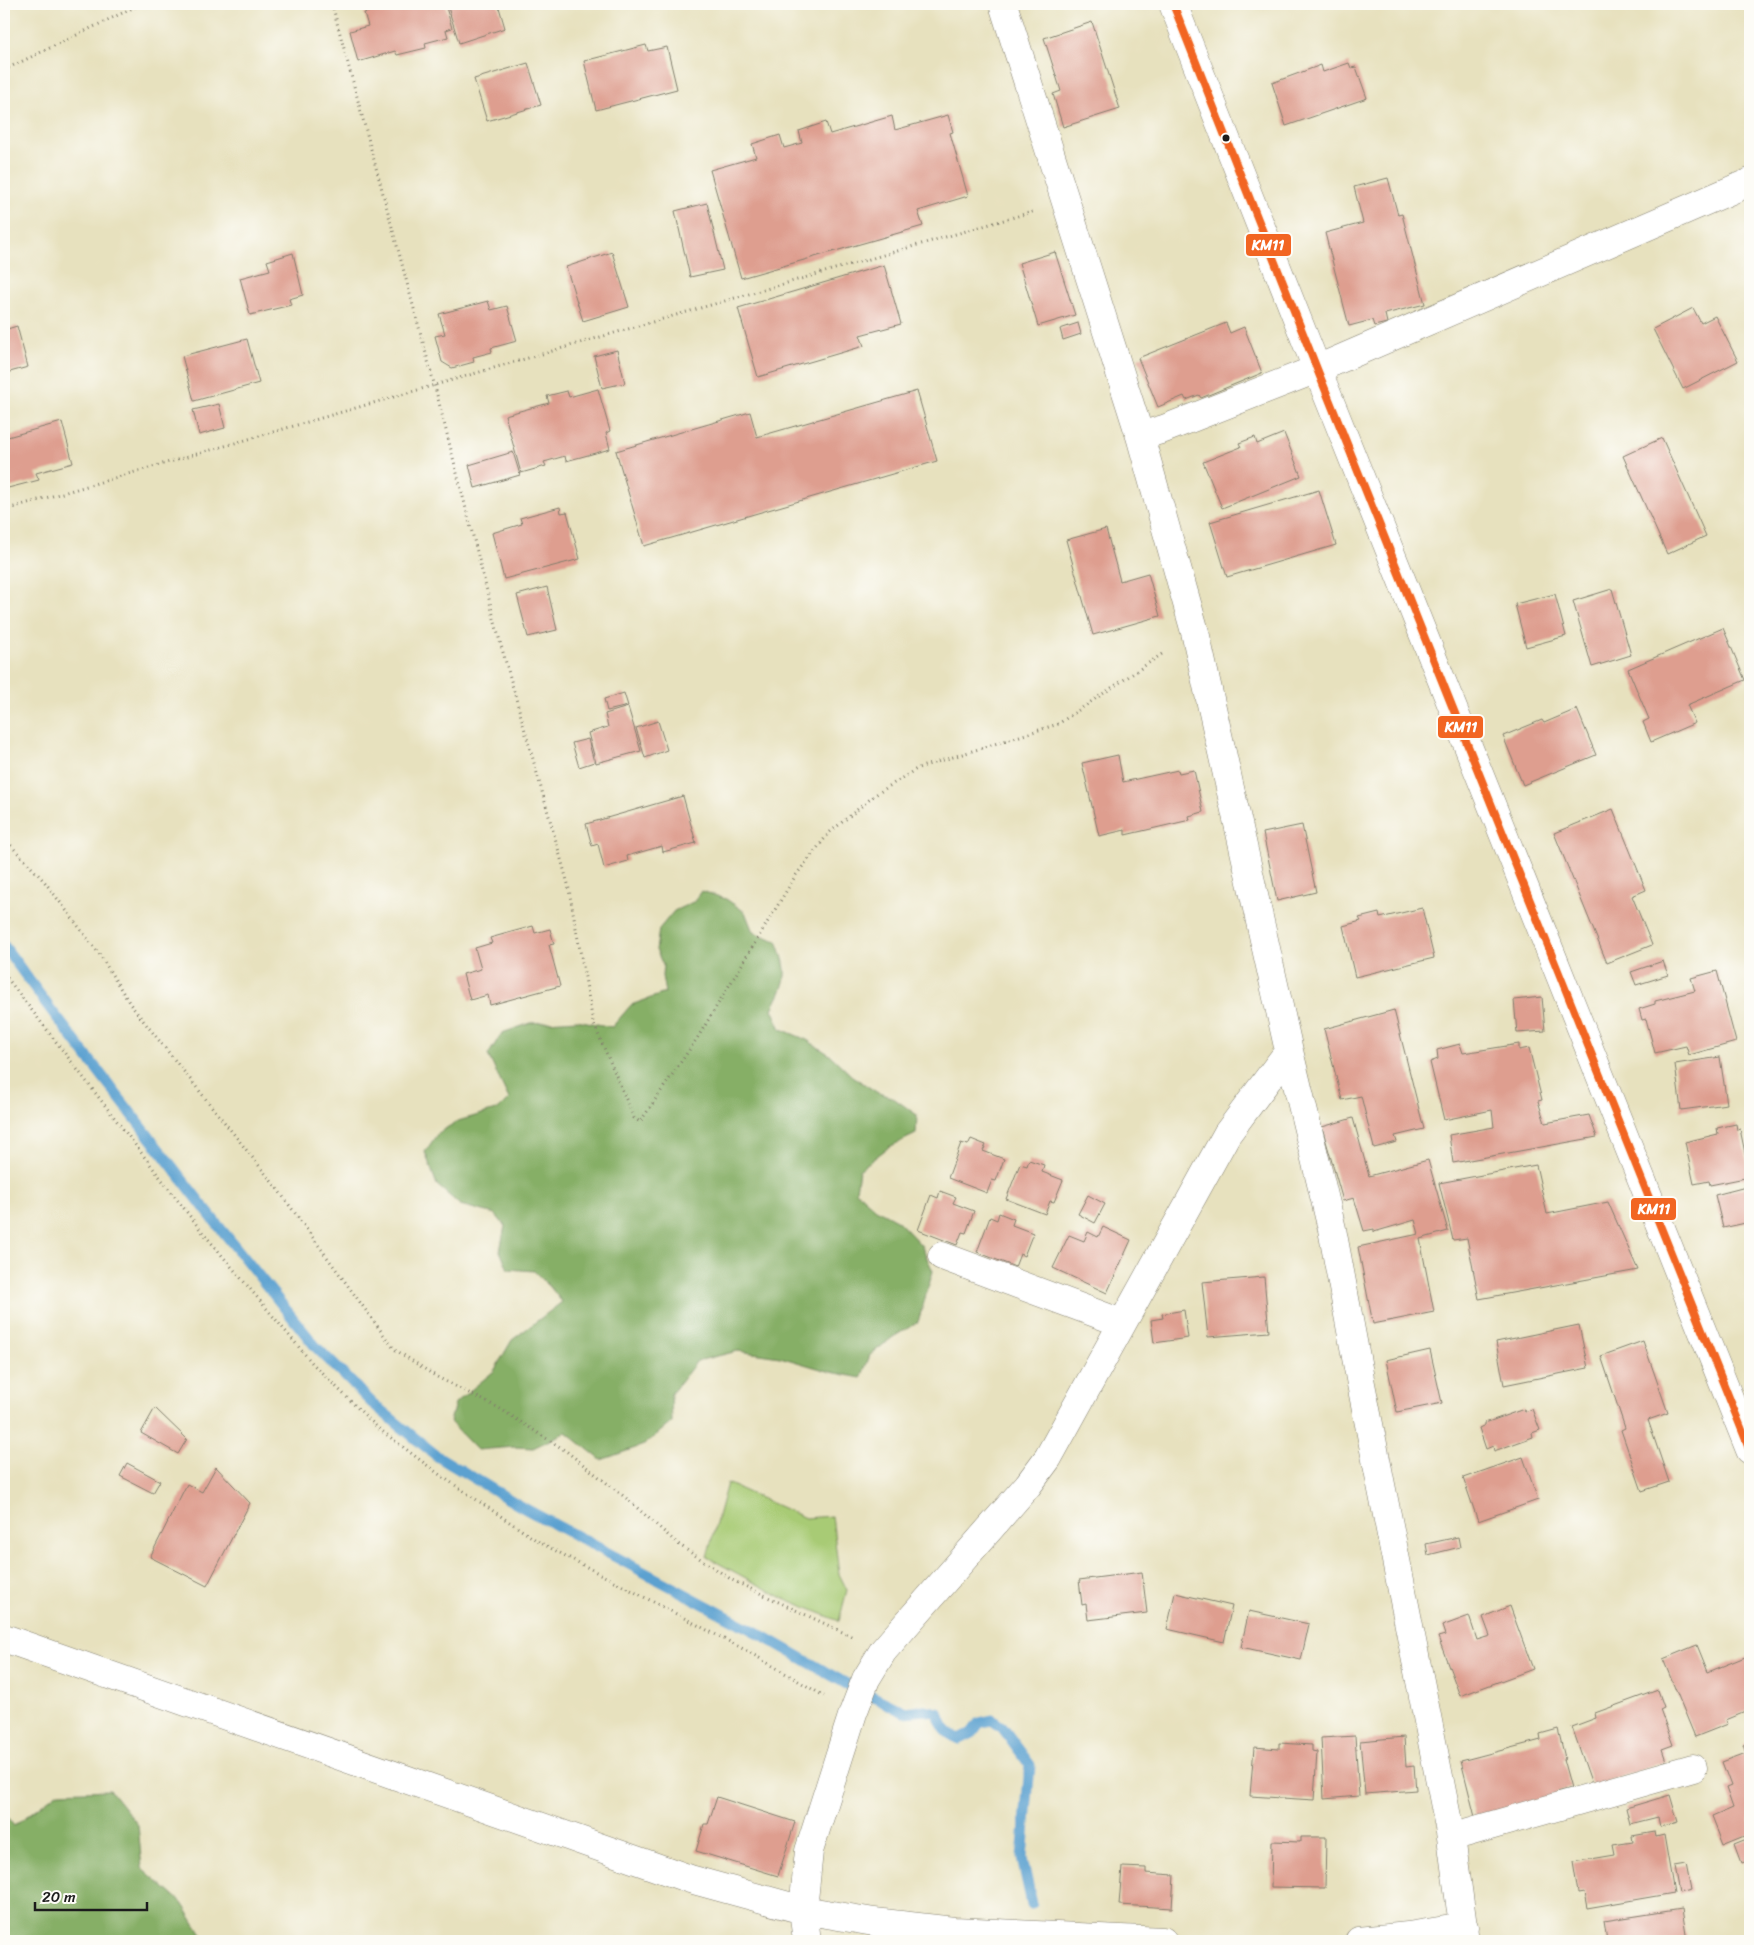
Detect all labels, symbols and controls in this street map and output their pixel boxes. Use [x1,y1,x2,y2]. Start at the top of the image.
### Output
unlabelled marker [1221,133,1231,143]
line badge: KM11 [1245,233,1292,257]
text: KM11 [1251,233,1284,258]
line badge: KM11 [1437,715,1484,739]
text: KM11 [1444,715,1477,740]
line badge: KM11 [1630,1197,1677,1221]
text: KM11 [1637,1197,1670,1222]
scale bar [35,1880,148,1912]
text: 20 m [42,1884,76,1910]

